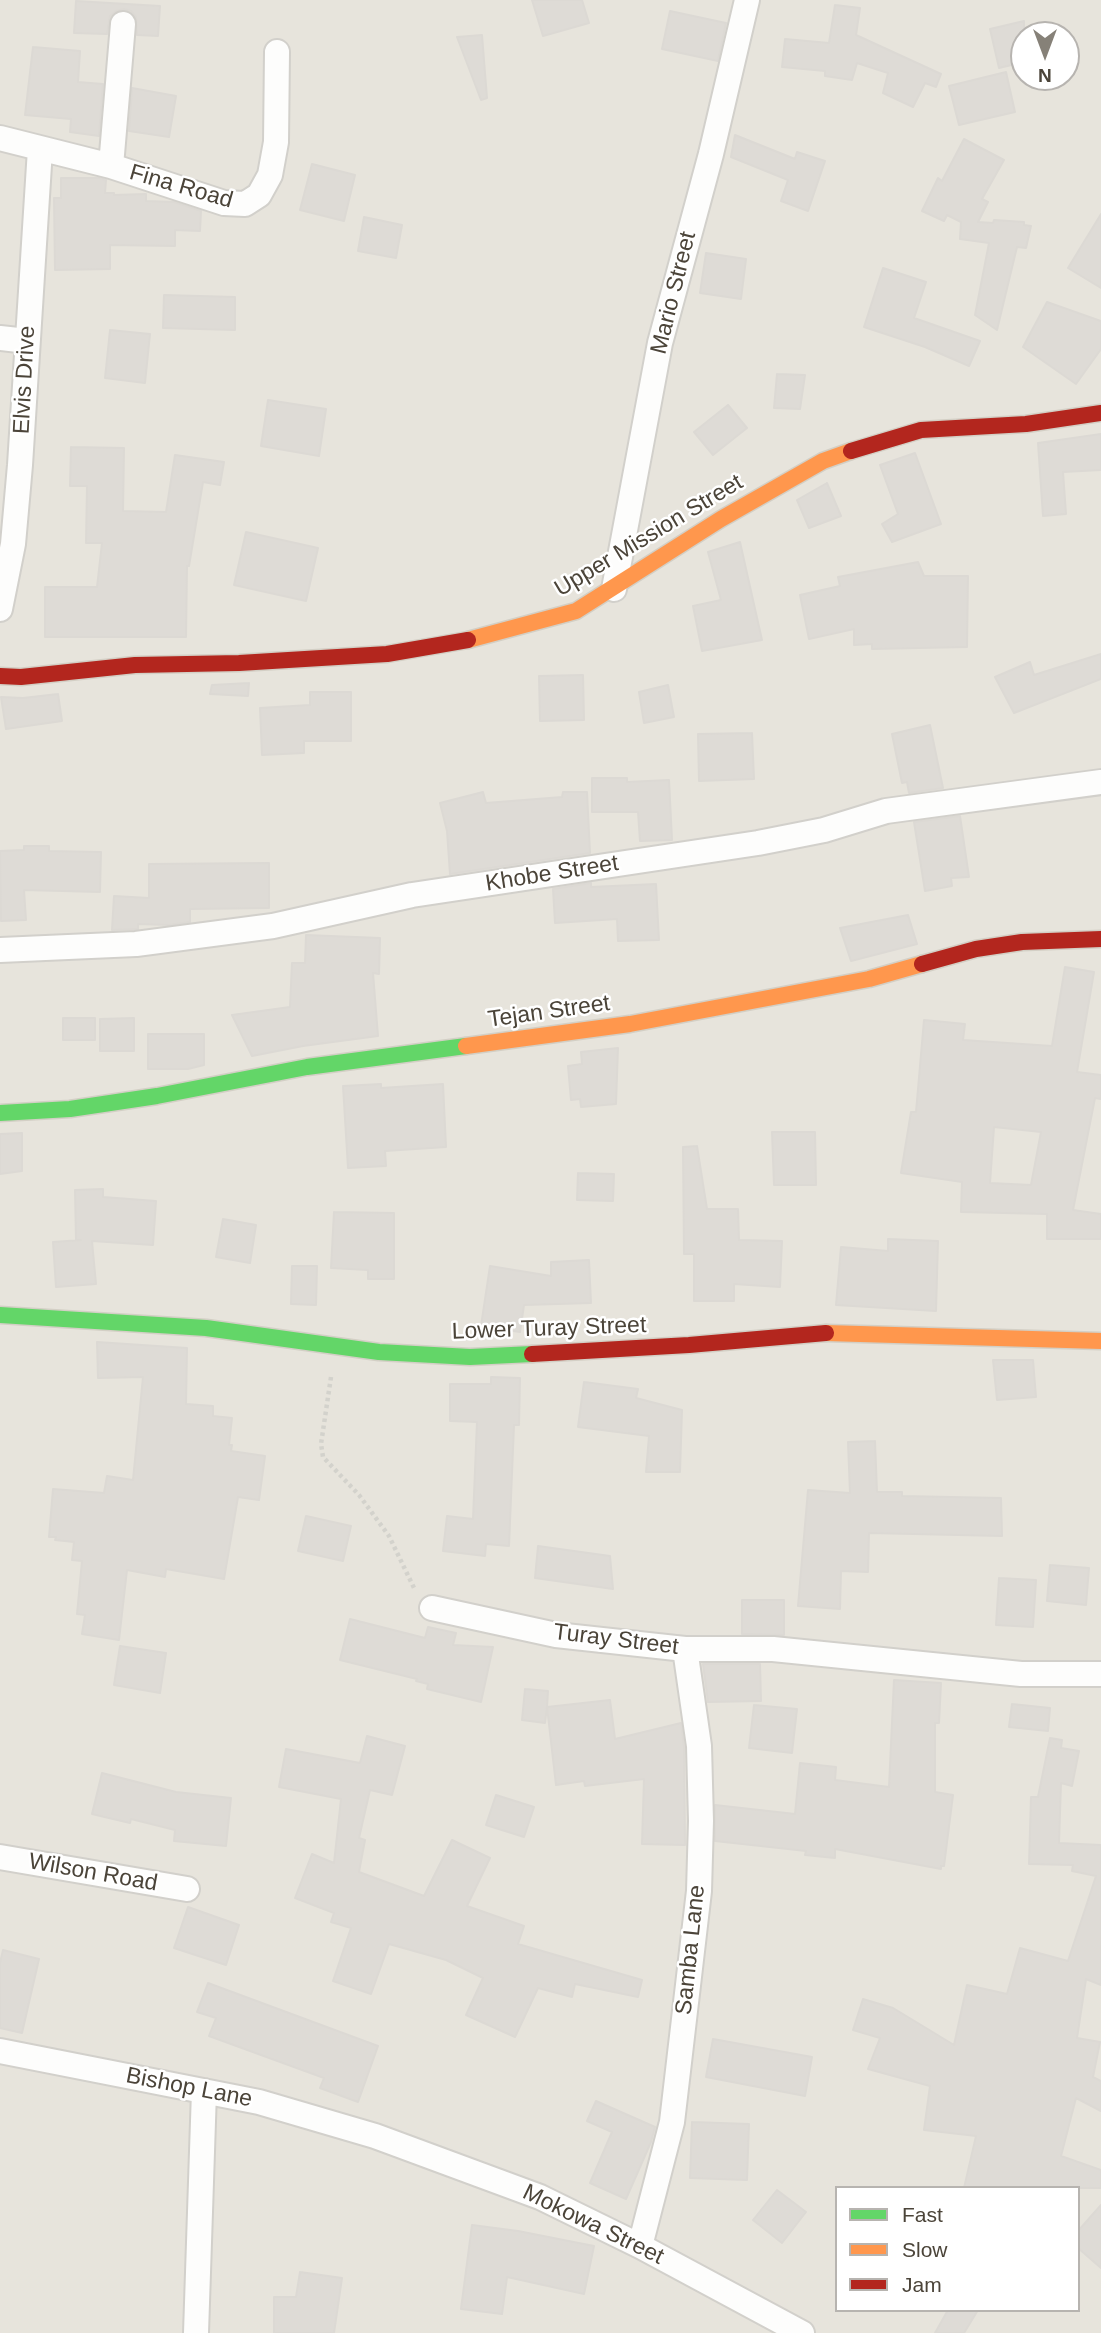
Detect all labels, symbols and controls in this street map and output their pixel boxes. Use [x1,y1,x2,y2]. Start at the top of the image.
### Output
north arrow [1010,21,1080,91]
text: N [1038,65,1052,86]
street label: Fina Road [126,159,236,215]
street label: Mario Street [645,229,703,357]
street label: Elvis Drive [8,325,42,435]
street label: Upper Mission Street [550,469,748,603]
street label: Khobe Street [484,850,620,898]
street label: Tejan Street [486,990,612,1034]
street label: Lower Turay Street [451,1312,647,1346]
street label: Turay Street [552,1619,680,1661]
street label: Wilson Road [26,1848,160,1898]
street label: Samba Lane [670,1884,712,2016]
street label: Bishop Lane [124,2062,254,2114]
street label: Mokowa Street [518,2179,668,2271]
legend [835,2186,1080,2312]
text: Fast [902,2203,943,2226]
text: Slow [902,2238,948,2261]
text: Jam [902,2273,942,2296]

